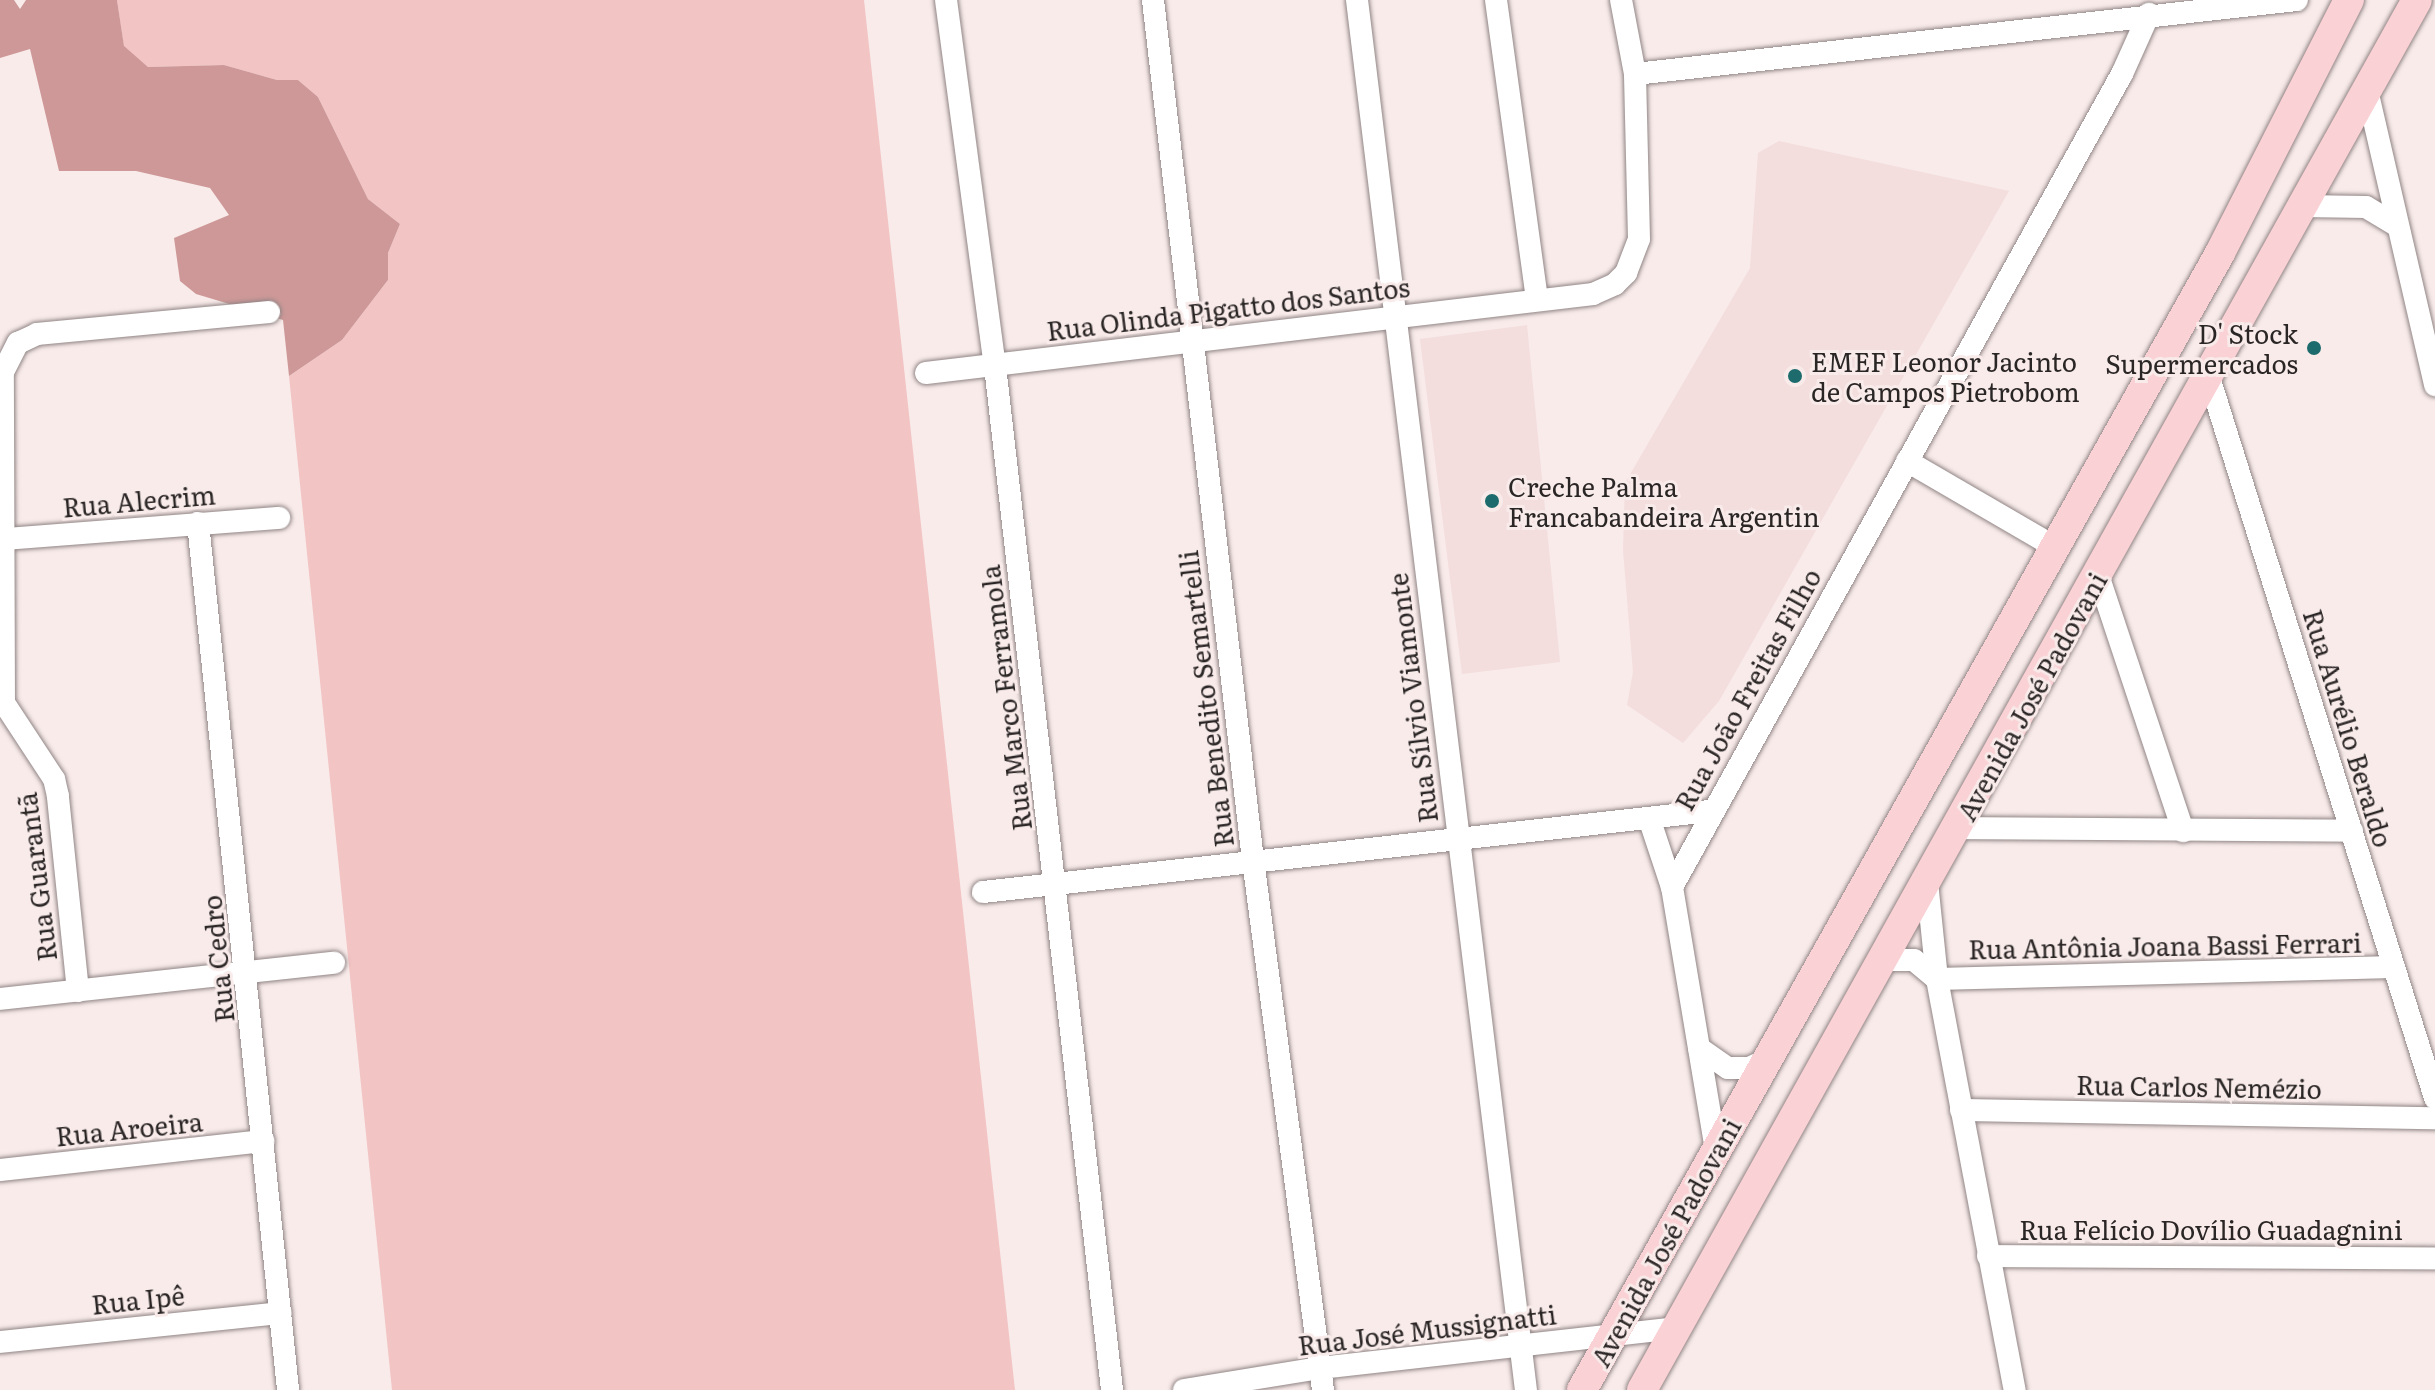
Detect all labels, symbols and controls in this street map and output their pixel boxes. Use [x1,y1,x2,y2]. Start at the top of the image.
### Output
street label: Rua Olinda Pigatto dos Santos [1045,270,1411,346]
place label: D' Stock Supermercados [2105,317,2298,378]
marker: D' Stock Supermercados [2305,339,2323,357]
place label: EMEF Leonor Jacinto de Campos Pietrobom [1811,345,2080,406]
marker: EMEF Leonor Jacinto de Campos Pietrobom [1786,367,1804,385]
place label: Creche Palma Francabandeira Argentin [1508,470,1820,532]
street label: Rua Alecrim [61,478,217,522]
marker: Creche Palma Francabandeira Argentin [1483,492,1501,510]
street label: Rua Benedito Semartelli [1171,549,1239,849]
street label: Rua João Freitas Filho [1667,563,1827,815]
street label: Rua Marco Ferramola [973,564,1037,832]
street label: Avenida José Padovani [1950,566,2112,826]
street label: Rua Sílvio Viamonte [1381,571,1443,825]
street label: Rua Aurélio Beraldo [2298,605,2400,851]
street label: Rua Guarantã [10,791,62,963]
street label: Rua Cedro [195,894,239,1024]
street label: Rua Antônia Joana Bassi Ferrari [1968,926,2362,964]
street label: Rua Carlos Nemézio [2076,1068,2322,1104]
street label: Rua Aroeira [54,1105,204,1151]
street label: Avenida José Padovani [1584,1112,1746,1372]
street label: Rua Felício Dovílio Guadagnini [2019,1213,2403,1245]
street label: Rua Ipê [90,1279,186,1319]
street label: Rua José Mussignatti [1296,1298,1558,1360]

